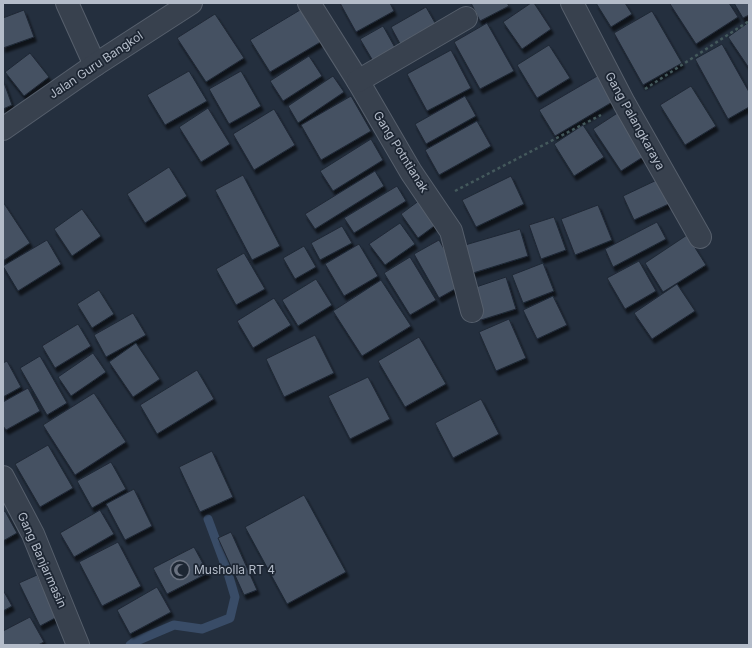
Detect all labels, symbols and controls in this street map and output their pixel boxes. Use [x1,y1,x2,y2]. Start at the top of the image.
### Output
street label: Jalan Guru Bangkol [46,28,146,102]
street label: Gang Palangkaraya [602,69,669,172]
street label: Gang Potntianak [370,108,433,196]
street label: Gang Banjarmasin [15,510,70,610]
mosque icon: Musholla RT 4 [169,559,191,581]
place label: Musholla RT 4 [194,562,275,577]

